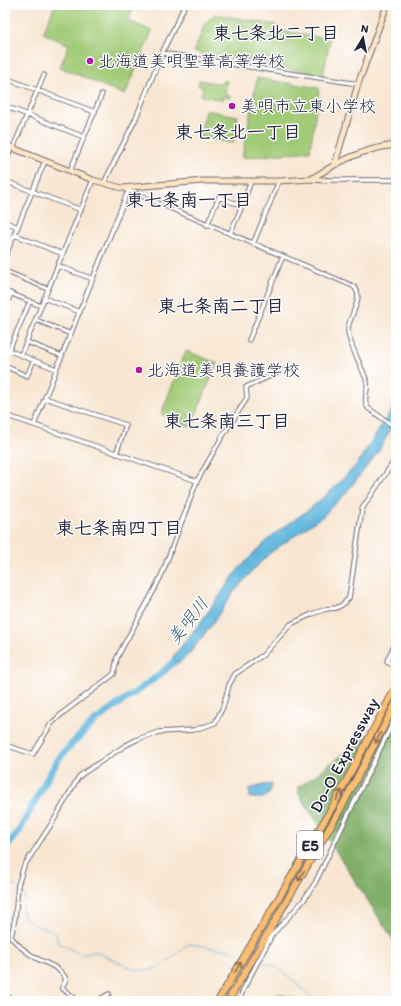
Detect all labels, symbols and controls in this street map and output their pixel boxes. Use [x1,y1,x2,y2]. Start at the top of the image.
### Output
north arrow [343,18,383,58]
district label: 東七条北二丁目 [213,22,339,44]
text: N [360,22,369,36]
place label: 北海道美唄聖華高等学校 [98,51,285,71]
marker: 北海道美唄聖華高等学校 [85,56,95,66]
place label: 美唄市立東小学校 [240,96,376,116]
marker: 美唄市立東小学校 [227,101,237,111]
district label: 東七条北一丁目 [175,121,301,143]
district label: 東七条南一丁目 [126,189,252,211]
district label: 東七条南二丁目 [158,295,284,317]
place label: 北海道美唄養護学校 [147,360,300,380]
marker: 北海道美唄養護学校 [134,365,144,375]
district label: 東七条南三丁目 [164,410,290,432]
district label: 東七条南四丁目 [56,517,182,539]
water label: 美唄川 [163,593,213,649]
street label: Do-O Expressway [305,694,383,816]
one-way arrow [374,732,382,744]
one-way arrow [335,789,343,801]
road number: E5 [297,831,323,859]
one-way arrow [297,870,305,882]
one-way arrow [234,961,242,973]

